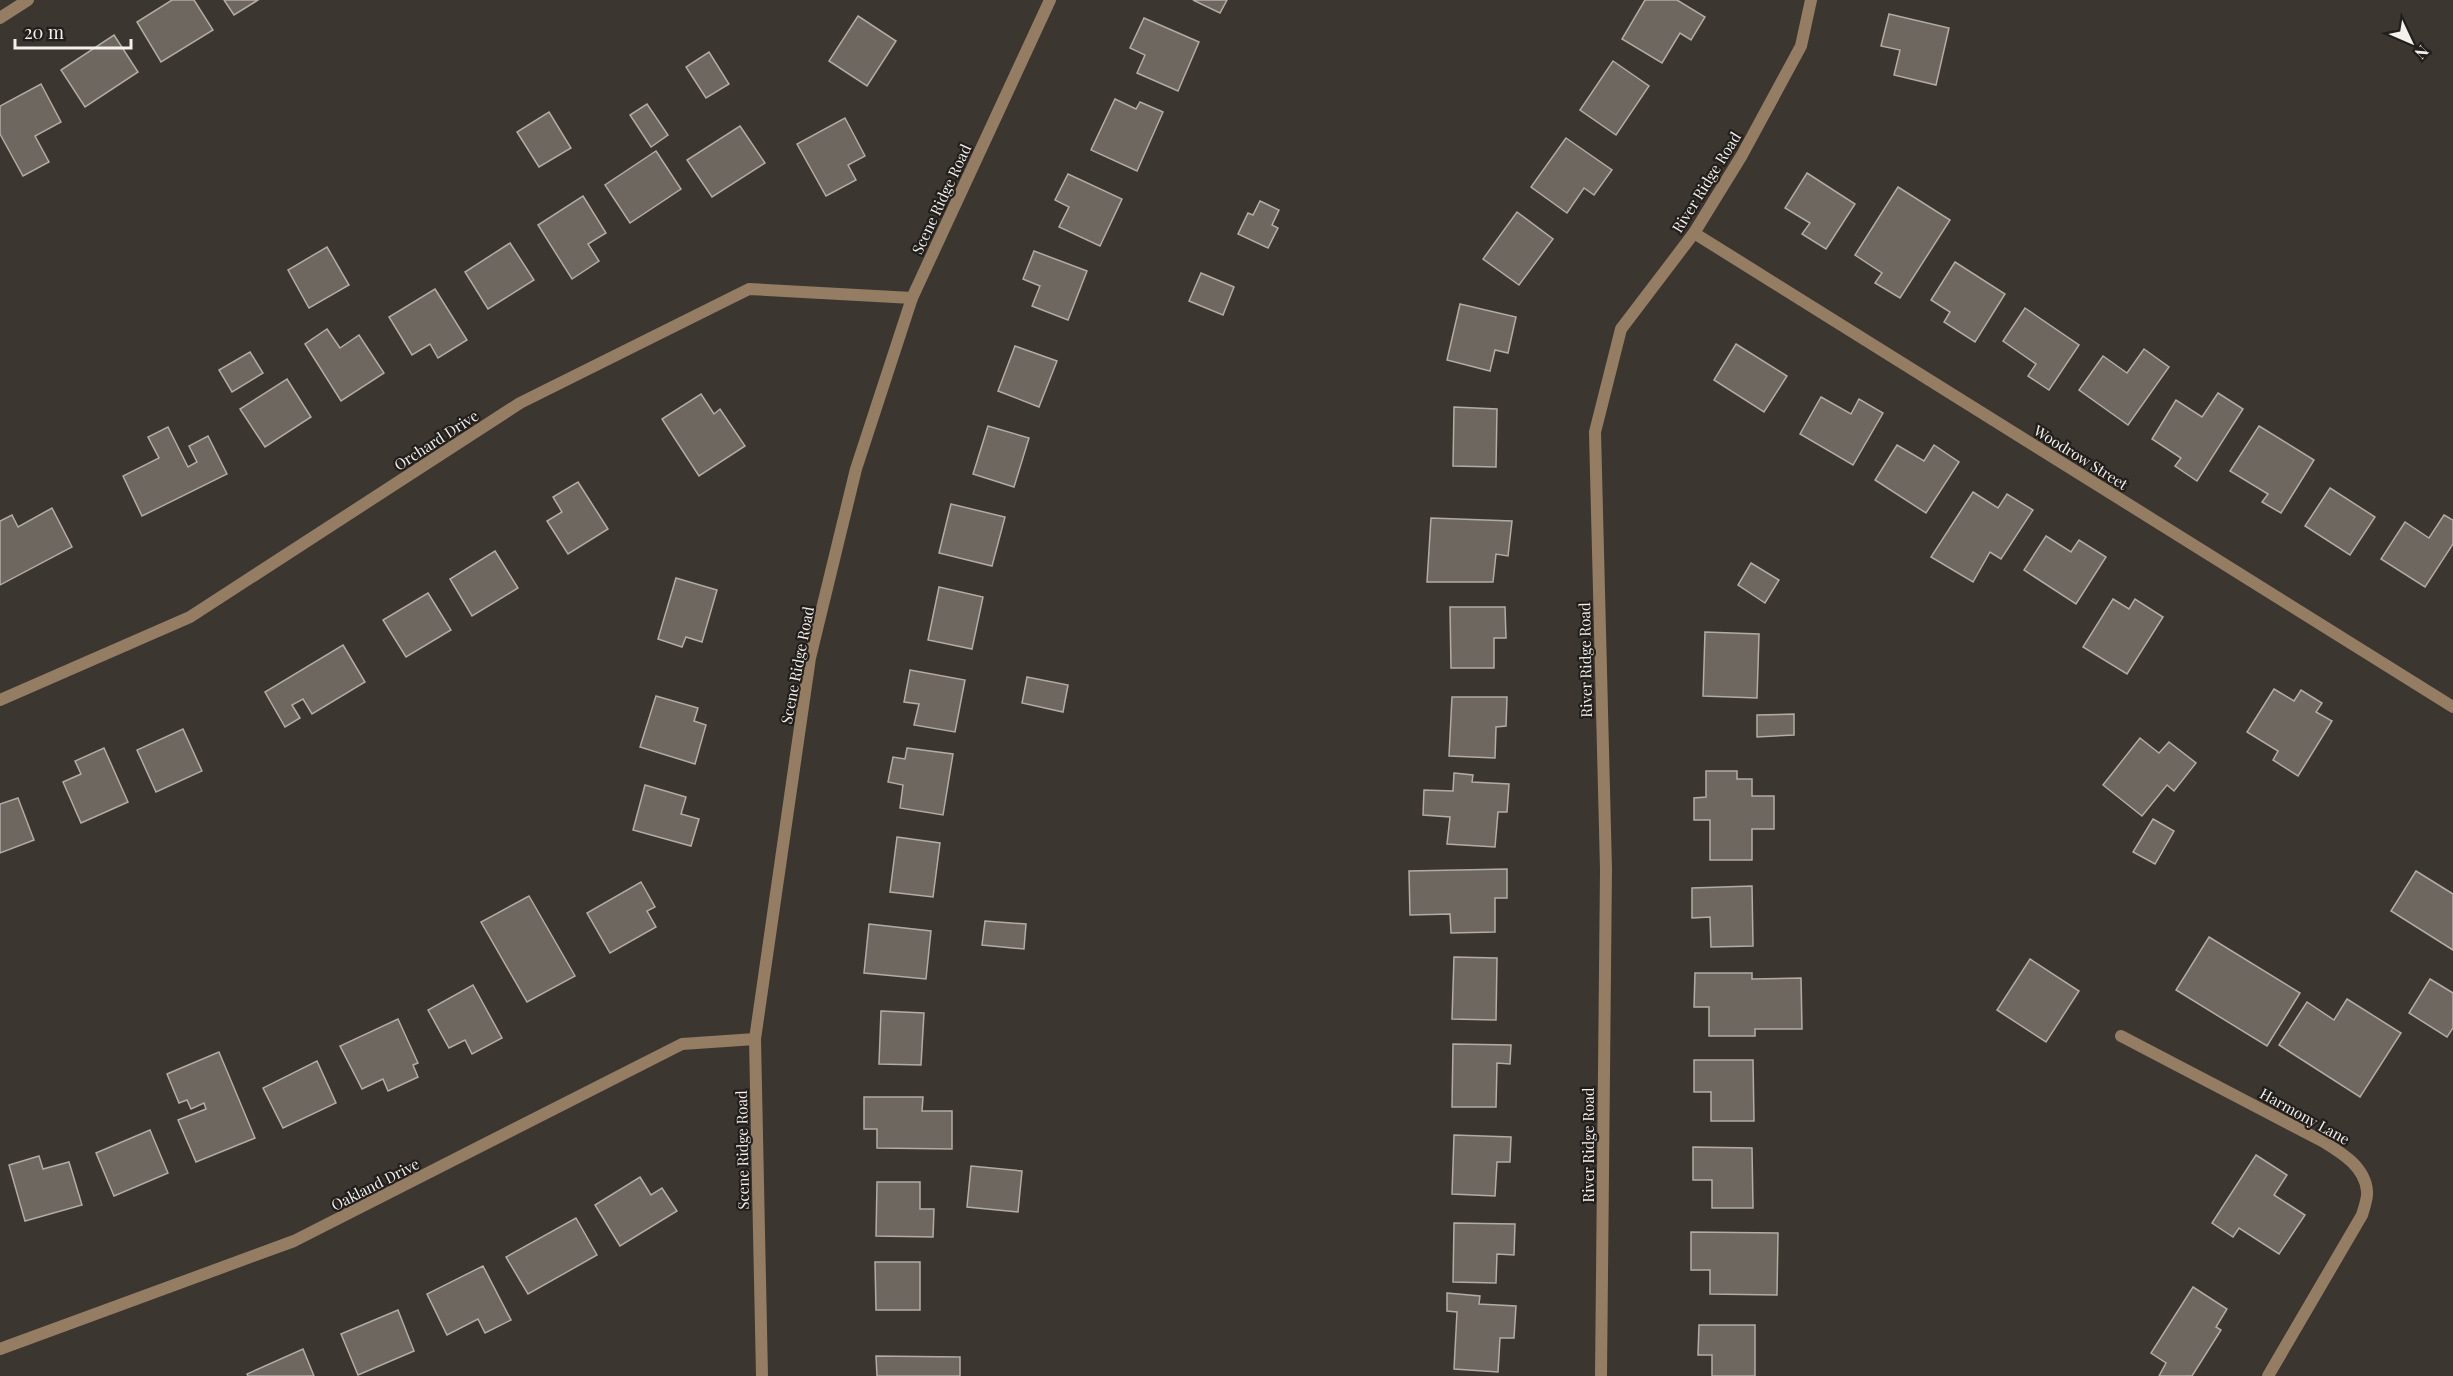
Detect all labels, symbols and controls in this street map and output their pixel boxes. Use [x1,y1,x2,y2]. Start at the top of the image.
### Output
scale bar [15,12,130,50]
north arrow [2381,12,2441,72]
text: 20 m [24,20,64,44]
text: N [2410,41,2434,65]
street label: River Ridge Road [1667,128,1745,236]
street label: Scene Ridge Road [907,140,975,257]
street label: Orchard Drive [390,405,482,475]
street label: Woodrow Street [2029,420,2132,494]
street label: River Ridge Road [1574,602,1596,718]
street label: Scene Ridge Road [776,604,818,725]
street label: Harmony Lane [2257,1083,2353,1149]
street label: River Ridge Road [1578,1087,1598,1203]
street label: Scene Ridge Road [731,1090,753,1210]
street label: Oakland Drive [328,1153,422,1215]

